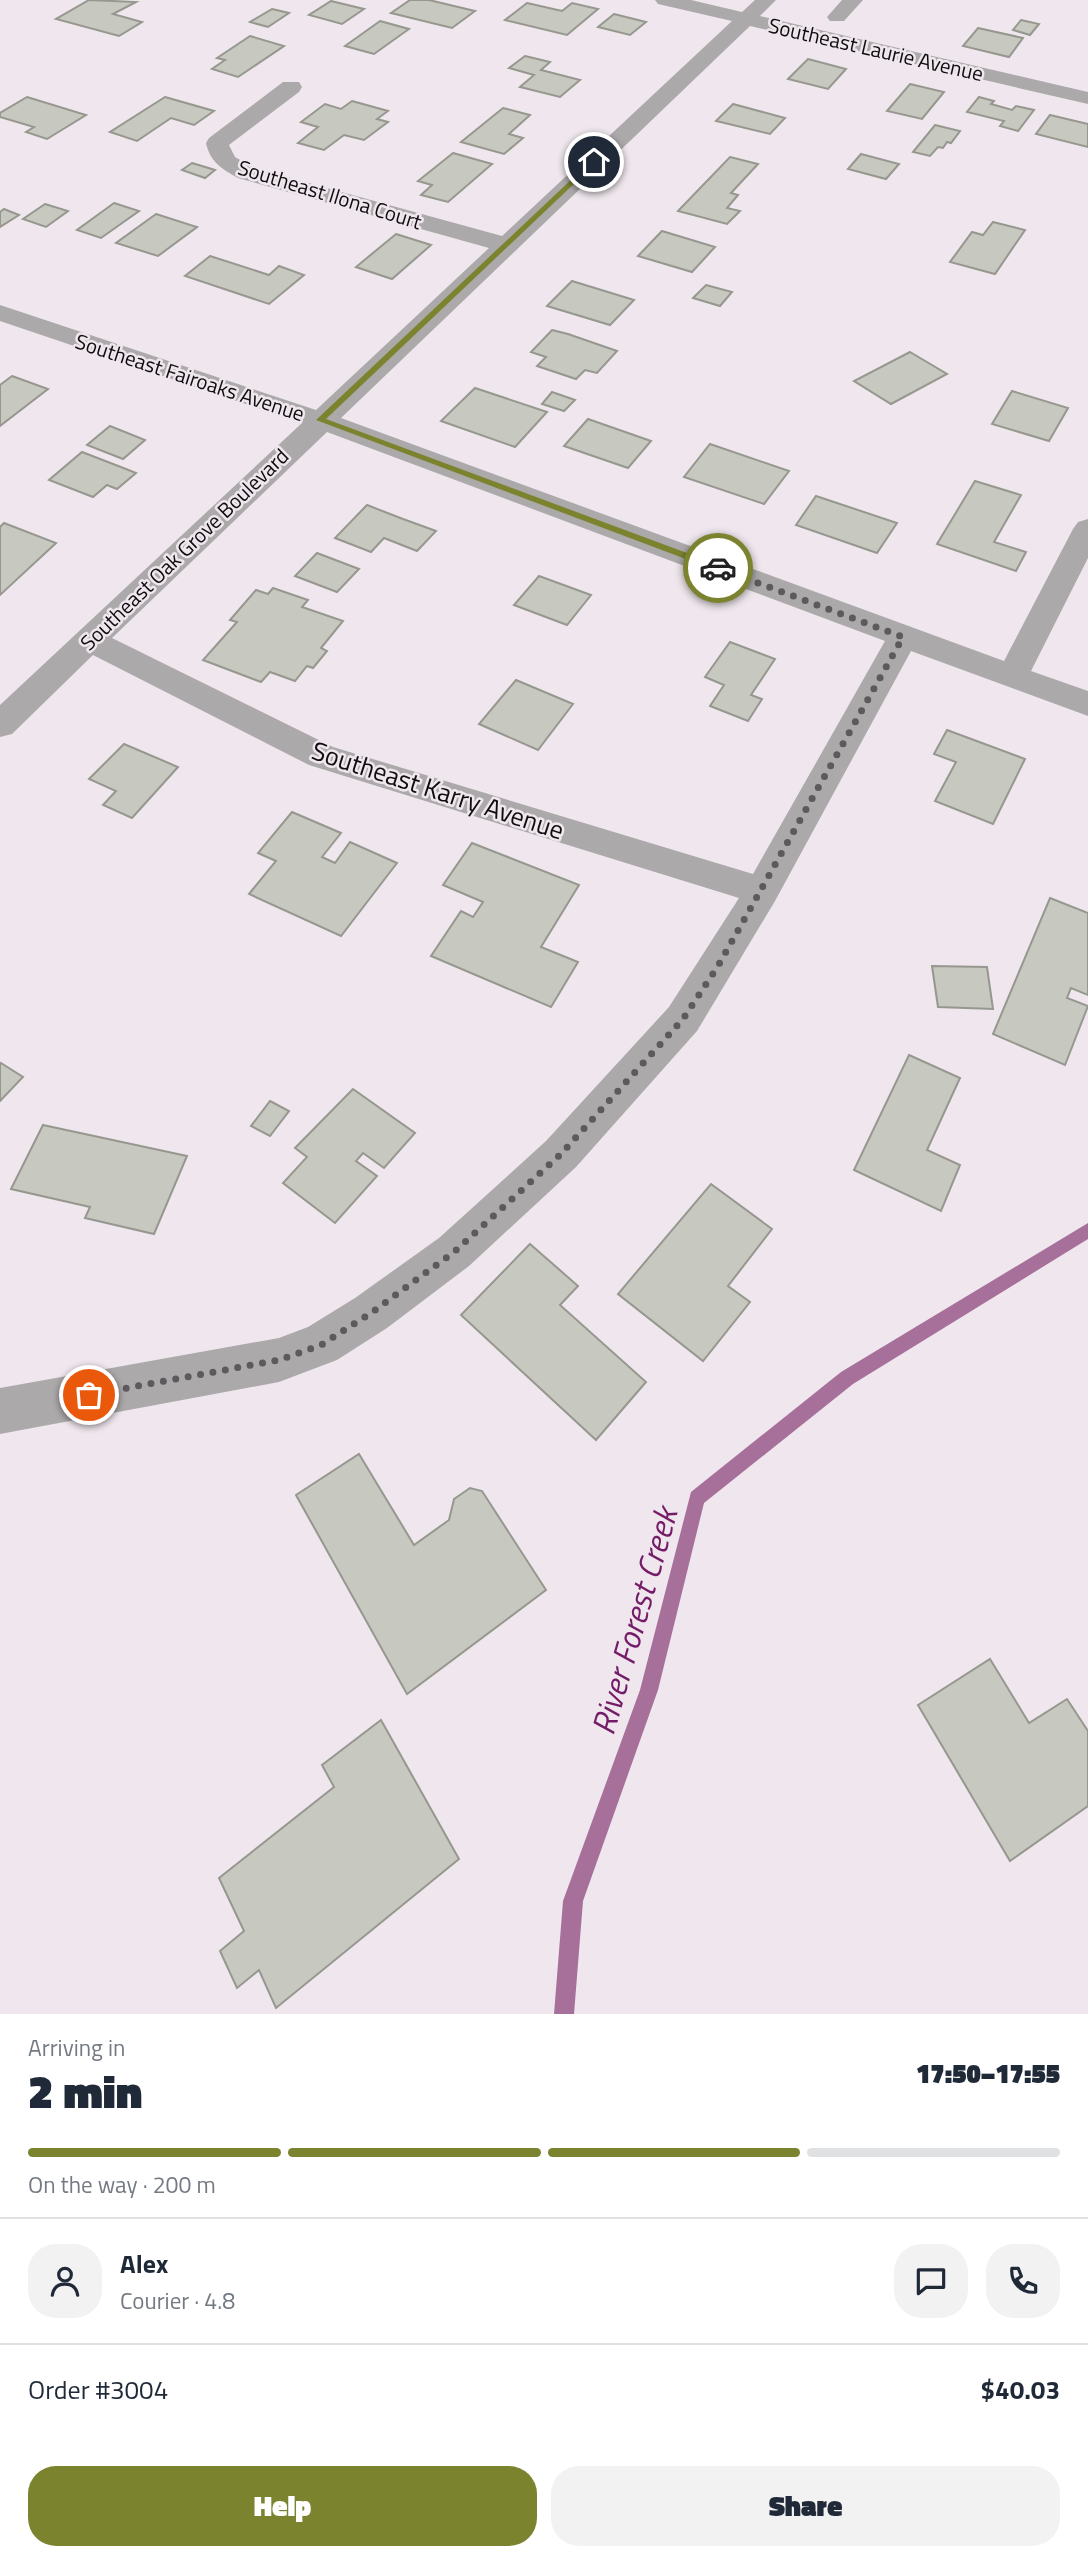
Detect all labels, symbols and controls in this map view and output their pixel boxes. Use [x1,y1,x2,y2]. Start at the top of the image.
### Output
street label: Southeast Laurie Avenue [765,9,987,89]
pin [564,132,624,192]
icon: home [575,143,613,181]
street label: Southeast Ilona Court [234,151,426,237]
street label: Southeast Fairoaks Avenue [71,325,309,429]
street label: Southeast Oak Grove Boulevard [72,440,296,658]
courier [683,533,753,603]
icon: car [699,549,737,587]
street label: Southeast Karry Avenue [307,731,569,849]
pin [59,1365,119,1425]
icon: bag [70,1376,108,1414]
water label: River Forest Creek [578,1499,691,1740]
text: Arriving in [28,2030,125,2065]
text: 17:50–17:55 [916,2054,1060,2093]
text: 2 min [28,2056,142,2126]
text: On the way · 200 m [28,2167,216,2202]
button: person [28,2244,102,2318]
text: Alex [120,2244,168,2283]
button: chat [894,2244,968,2318]
button: phone [986,2244,1060,2318]
text: Courier · 4.8 [120,2283,235,2318]
text: Order #3004 [28,2370,168,2409]
text: $40.03 [981,2370,1060,2409]
button: Help [28,2466,537,2546]
button: Share [551,2466,1060,2546]

